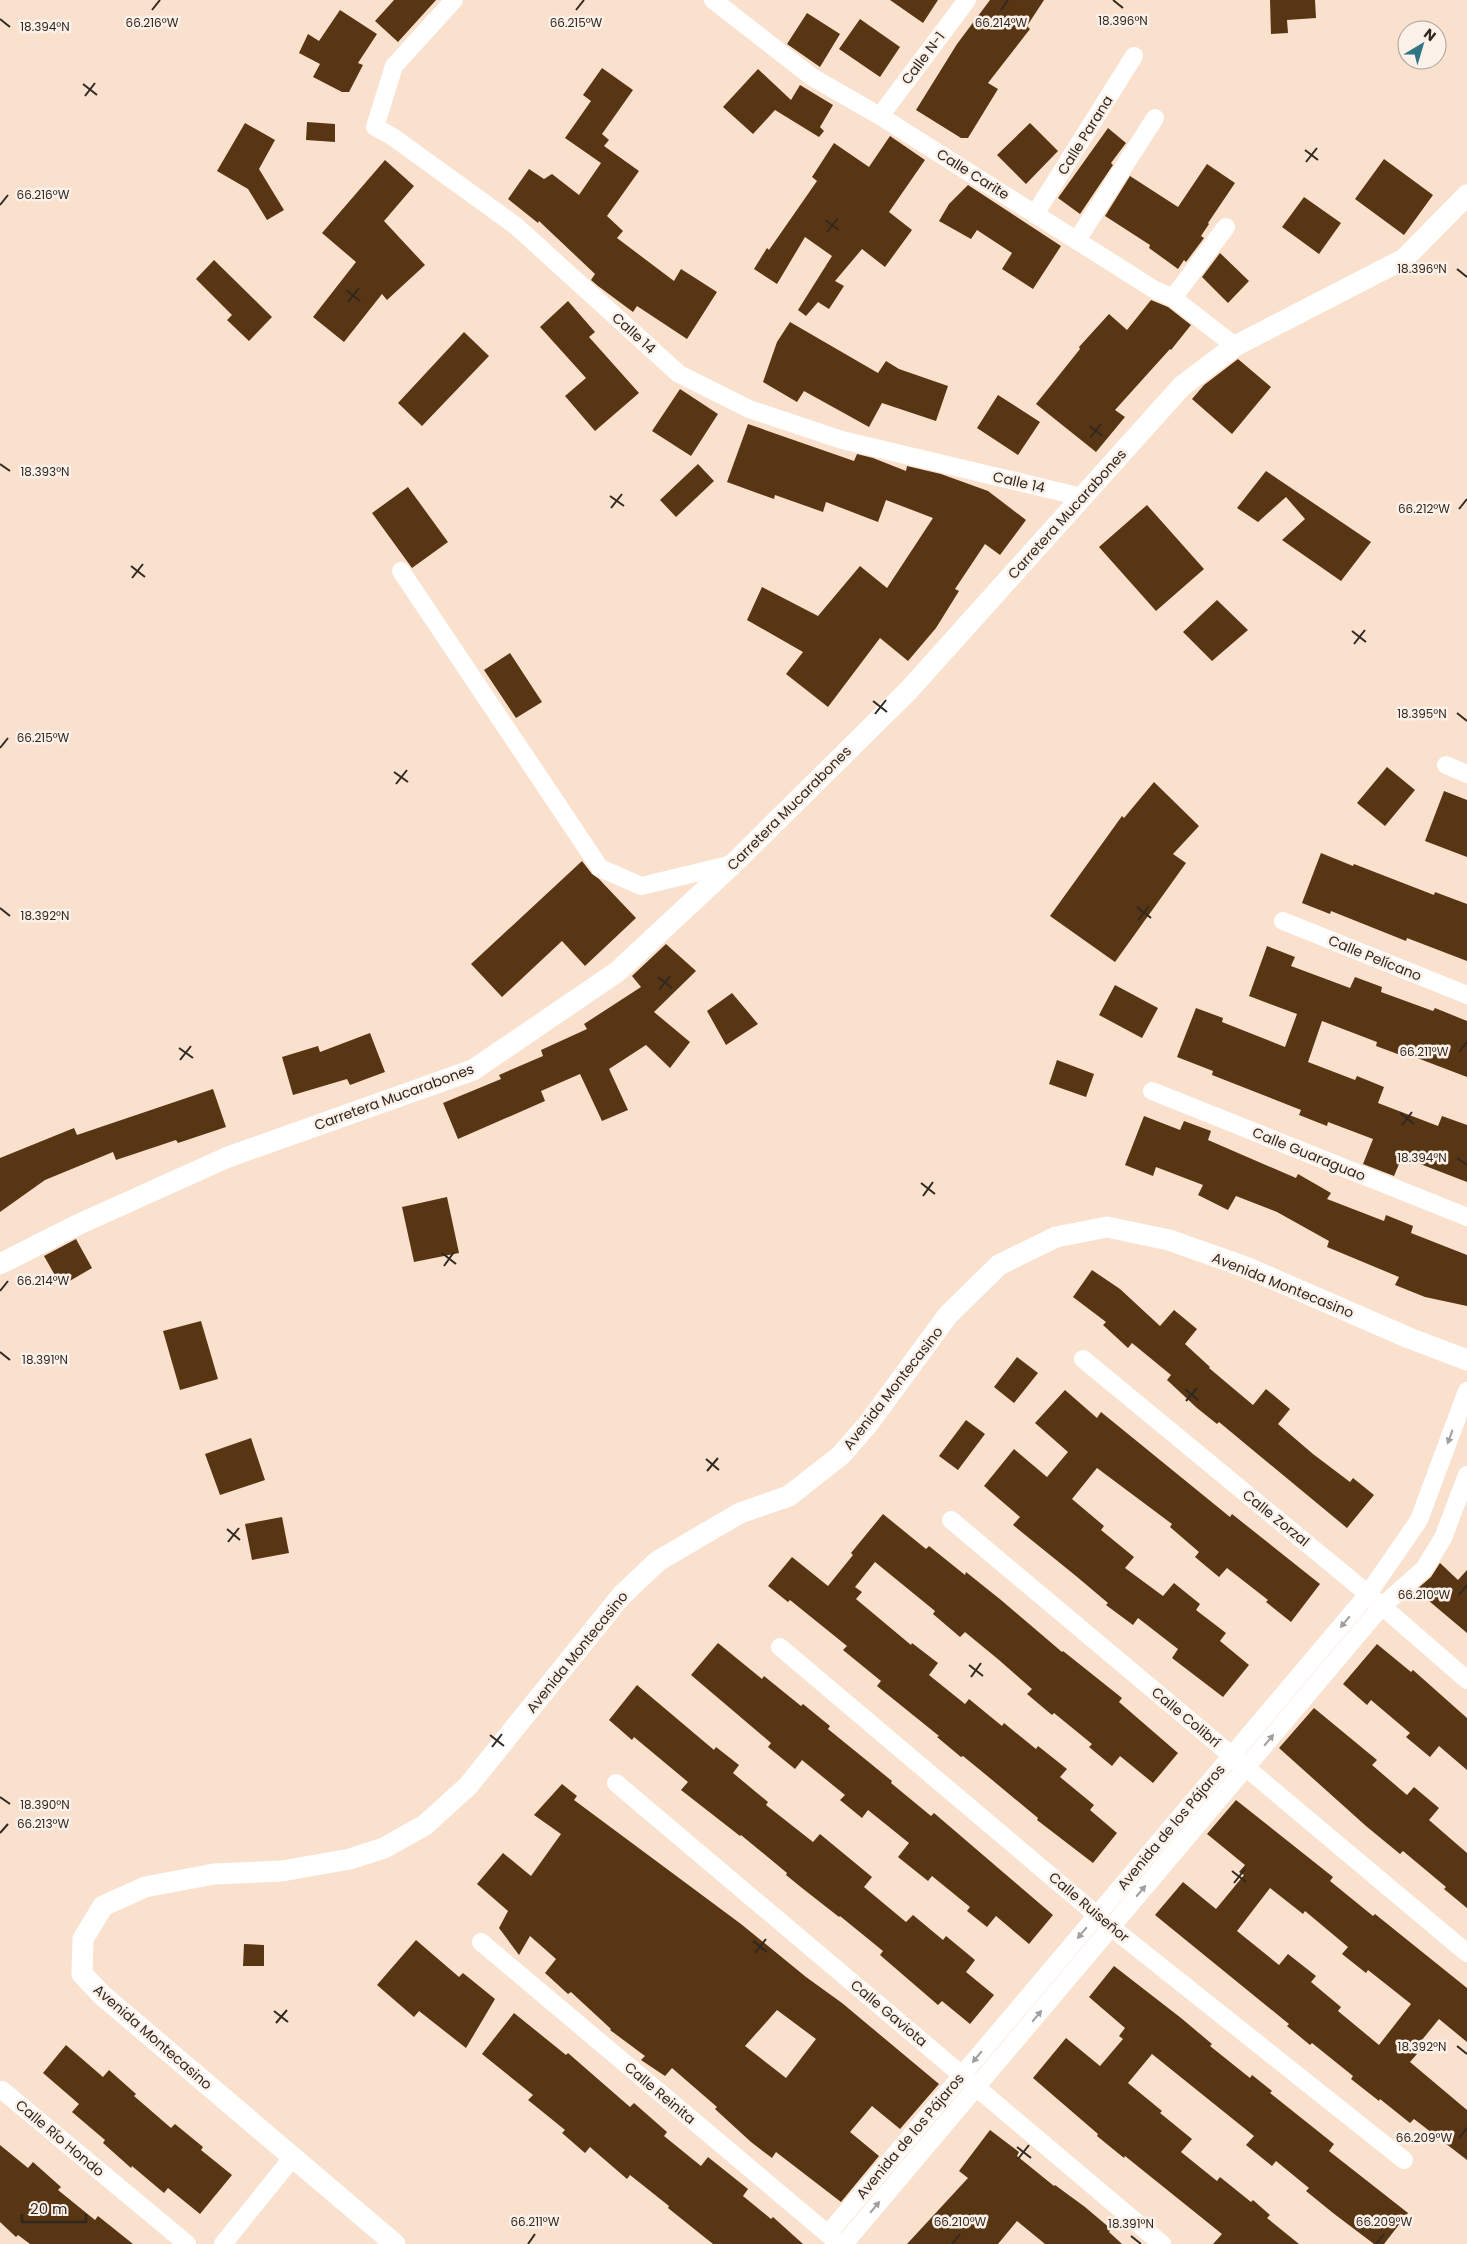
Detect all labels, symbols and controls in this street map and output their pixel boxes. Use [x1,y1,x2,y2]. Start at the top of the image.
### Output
text: 18.396°N [1098,12,1148,29]
text: 66.216°W [126,14,179,31]
text: 66.215°W [550,14,603,31]
text: 66.214°W [975,14,1028,31]
text: 18.394°N [20,18,70,35]
north arrow [1397,20,1447,70]
text: N [1420,24,1440,46]
street label: Calle N-1 [896,27,950,89]
street label: Calle Parana [1053,91,1117,179]
street label: Calle Carite [933,144,1013,204]
text: 66.216°W [17,186,70,203]
text: 18.396°N [1397,260,1447,277]
street label: Calle 14 [608,308,660,358]
street label: Carretera Mucarabones [1003,445,1131,583]
text: 18.393°N [21,463,69,480]
street label: Calle 14 [991,466,1047,498]
text: 66.212°W [1398,500,1450,517]
text: 18.395°N [1397,705,1447,722]
text: 66.215°W [17,729,70,746]
street label: Carretera Mucarabones [722,741,856,875]
text: 18.392°N [21,907,69,924]
street label: Calle Pelícano [1325,930,1425,986]
text: 66.211°W [1400,1043,1449,1060]
street label: Carretera Mucarabones [311,1059,477,1135]
street label: Calle Guaraguao [1249,1122,1369,1186]
text: 18.394°N [1397,1149,1447,1166]
street label: Avenida Montecasino [1209,1247,1357,1323]
text: 66.214°W [17,1272,70,1289]
street label: Avenida Montecasino [839,1322,948,1454]
text: 18.391°N [22,1351,68,1368]
one-way arrow [1446,1429,1453,1444]
street label: Calle Zorzal [1238,1485,1314,1551]
text: 66.210°W [1398,1586,1451,1603]
street label: Avenida Montecasino [522,1587,632,1717]
one-way arrow [1339,1615,1350,1628]
street label: Calle Colibrí [1147,1682,1225,1752]
one-way arrow [1263,1734,1274,1747]
street label: Avenida de los Pájaros [1112,1760,1230,1894]
text: 18.390°N [20,1796,70,1813]
text: 66.213°W [17,1815,69,1832]
street label: Calle Ruiseñor [1044,1867,1134,1947]
one-way arrow [1136,1885,1147,1898]
one-way arrow [1076,1926,1087,1939]
street label: Calle Gaviota [846,1975,932,2051]
street label: Avenida Montecasino [89,1980,217,2094]
one-way arrow [1031,2009,1042,2022]
text: 18.392°N [1398,2038,1446,2055]
one-way arrow [972,2051,983,2063]
street label: Calle Reinita [620,2057,700,2129]
street label: Avenida de los Pájaros [851,2069,969,2203]
street label: Calle Río Hondo [11,2095,109,2181]
text: 66.209°W [1396,2129,1452,2146]
scale bar [22,2192,86,2224]
text: 20 m [30,2198,68,2219]
one-way arrow [870,2200,881,2213]
text: 66.211°W [511,2213,560,2230]
text: 66.210°W [934,2213,987,2230]
text: 66.209°W [1356,2213,1412,2230]
text: 18.391°N [1108,2215,1154,2232]

